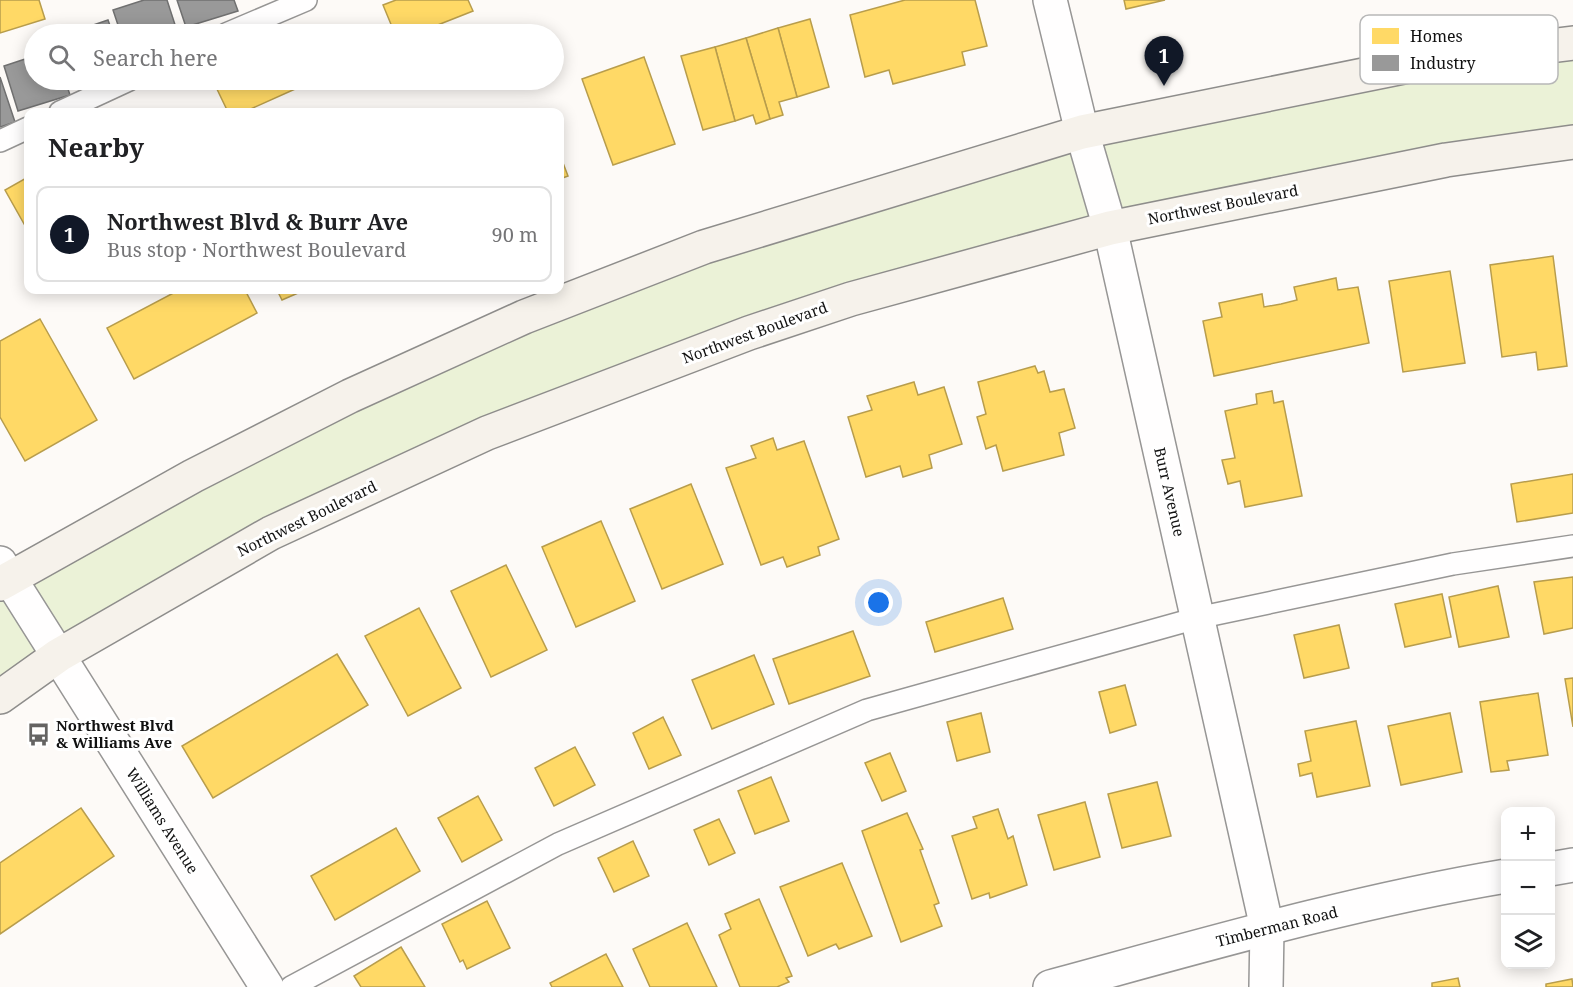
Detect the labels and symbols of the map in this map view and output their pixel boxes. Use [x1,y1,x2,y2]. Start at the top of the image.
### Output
legend [1360,15,1558,84]
text: Homes [1410,25,1463,47]
pin: 1 [1144,36,1184,86]
text: Industry [1410,52,1477,74]
street label: Northwest Boulevard [1146,180,1300,228]
street label: Northwest Boulevard [679,297,830,368]
street label: Burr Avenue [1150,445,1190,538]
street label: Northwest Boulevard [233,476,380,561]
your location [864,588,893,617]
place label: Northwest Blvd & Williams Ave [56,715,174,752]
bus stop icon: Northwest Blvd & Williams Ave [25,722,51,748]
street label: Williams Avenue [122,764,204,877]
street label: Timberman Road [1214,901,1340,951]

